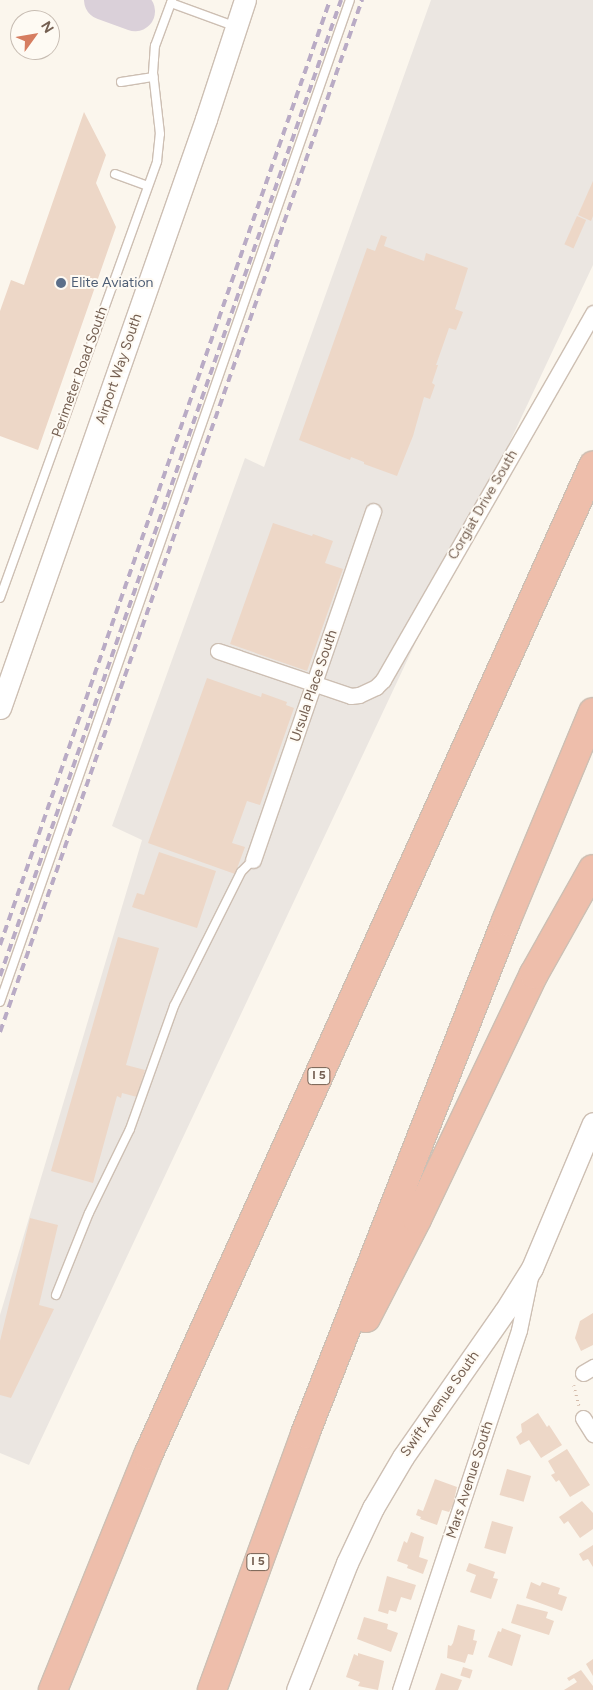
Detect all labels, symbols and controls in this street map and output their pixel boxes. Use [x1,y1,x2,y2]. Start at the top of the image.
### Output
north arrow [10,10,60,60]
text: N [37,18,57,36]
place label: Elite Aviation [71,275,153,291]
marker: Elite Aviation [55,277,67,289]
street label: Perimeter Road South [49,304,111,440]
street label: Airport Way South [92,312,146,426]
street label: Corgiat Drive South [445,447,521,563]
street label: Ursula Place South [287,628,341,744]
road number: I 5 [306,1066,332,1086]
street label: Swift Avenue South [397,1348,483,1460]
street label: Mars Avenue South [443,1419,497,1541]
road number: I 5 [246,1552,270,1571]

